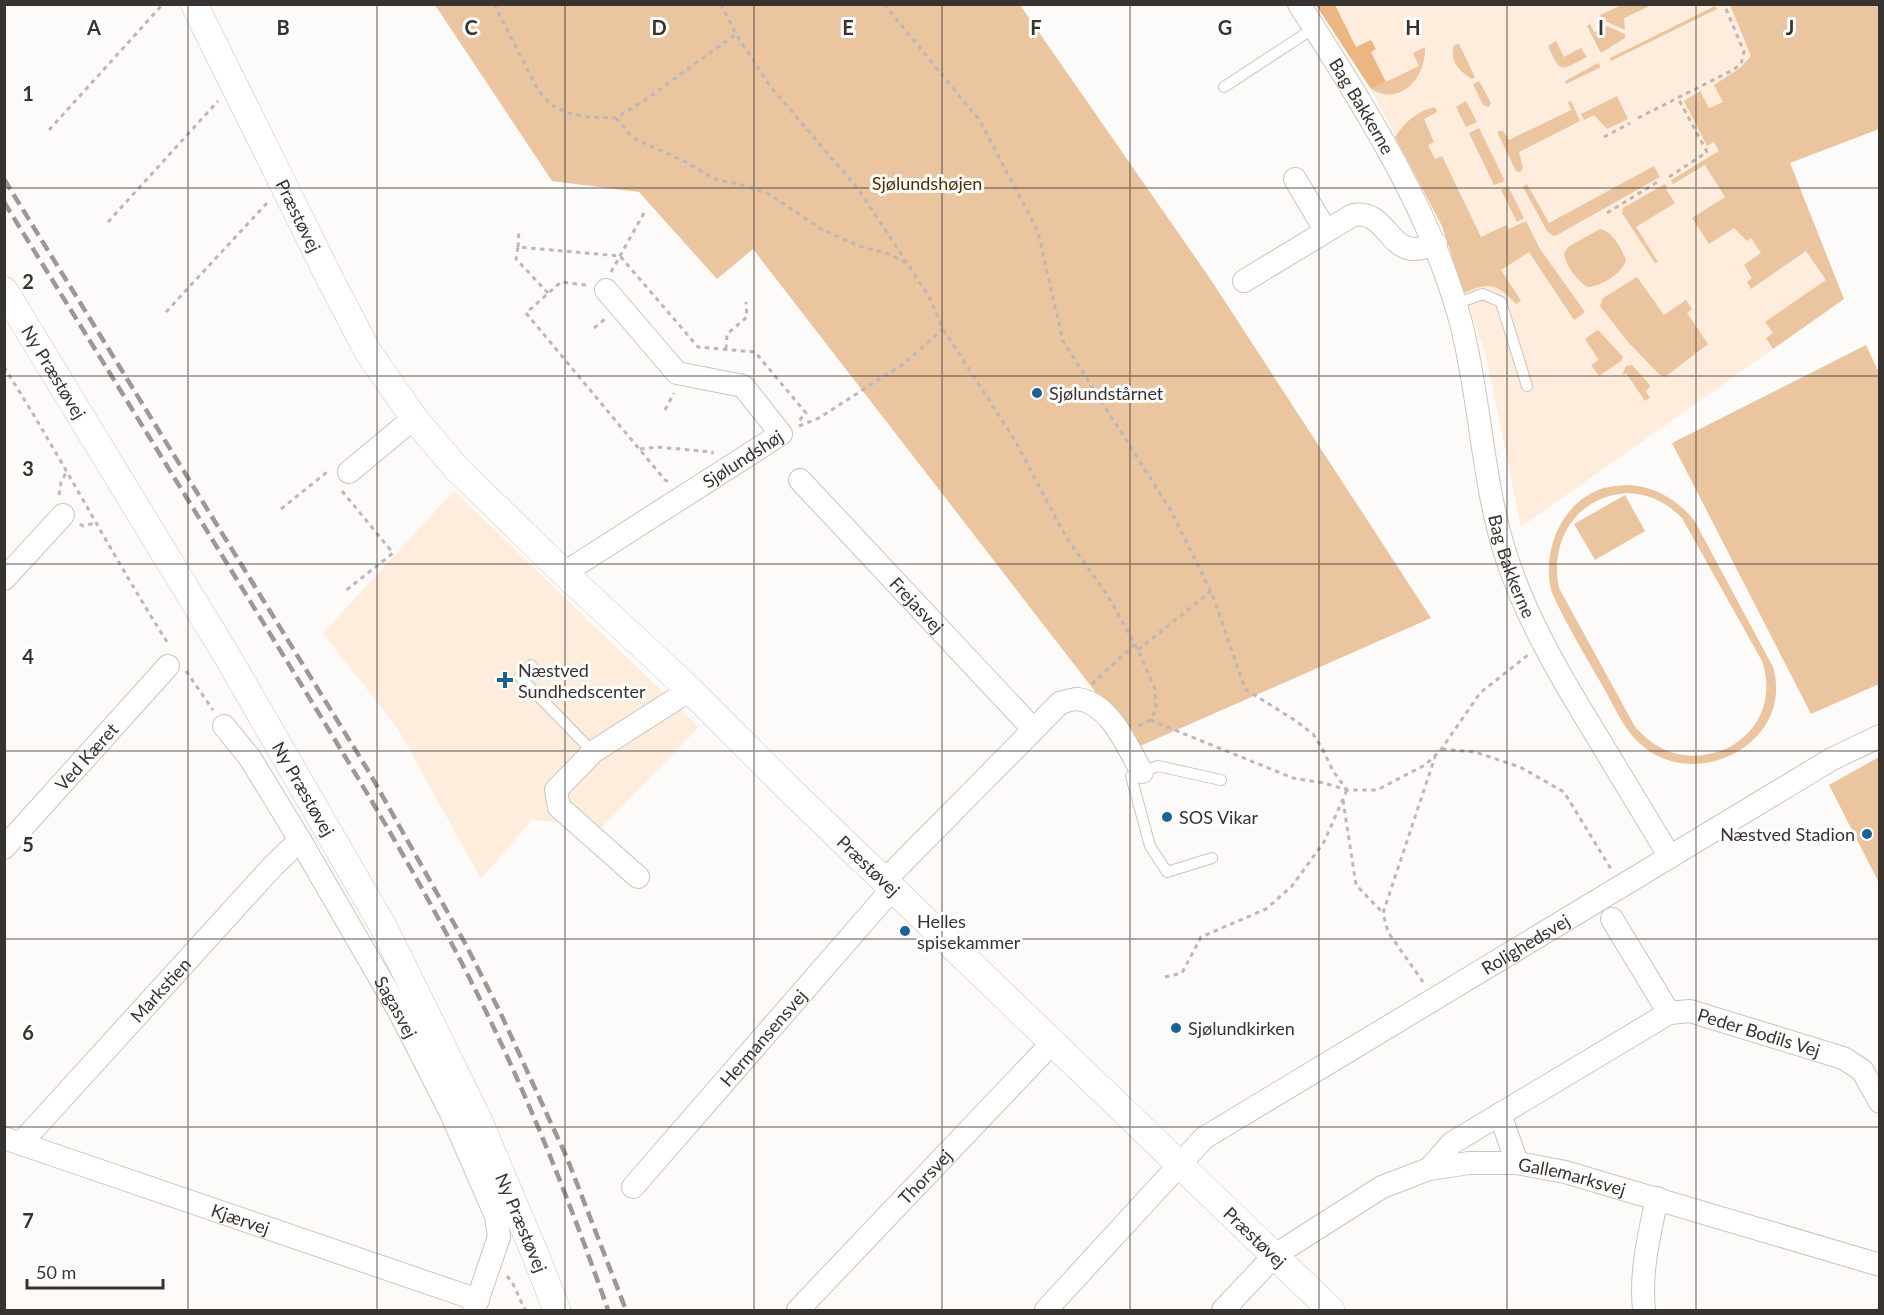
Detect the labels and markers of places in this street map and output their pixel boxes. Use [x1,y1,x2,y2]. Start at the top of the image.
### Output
place label: Sjølundstårnet [1049,382,1164,404]
marker: Sjølundstårnet [1030,386,1044,400]
place label: Næstved Sundhedscenter [518,659,646,702]
marker: Næstved Sundhedscenter [496,671,514,689]
place label: SOS Vikar [1179,806,1258,828]
marker: SOS Vikar [1160,810,1174,824]
place label: Næstved Stadion [1720,823,1855,845]
marker: Næstved Stadion [1860,827,1874,841]
place label: Helles spisekammer [917,910,1021,953]
marker: Helles spisekammer [898,924,912,938]
place label: Sjølundkirken [1188,1017,1295,1039]
marker: Sjølundkirken [1169,1021,1183,1035]

